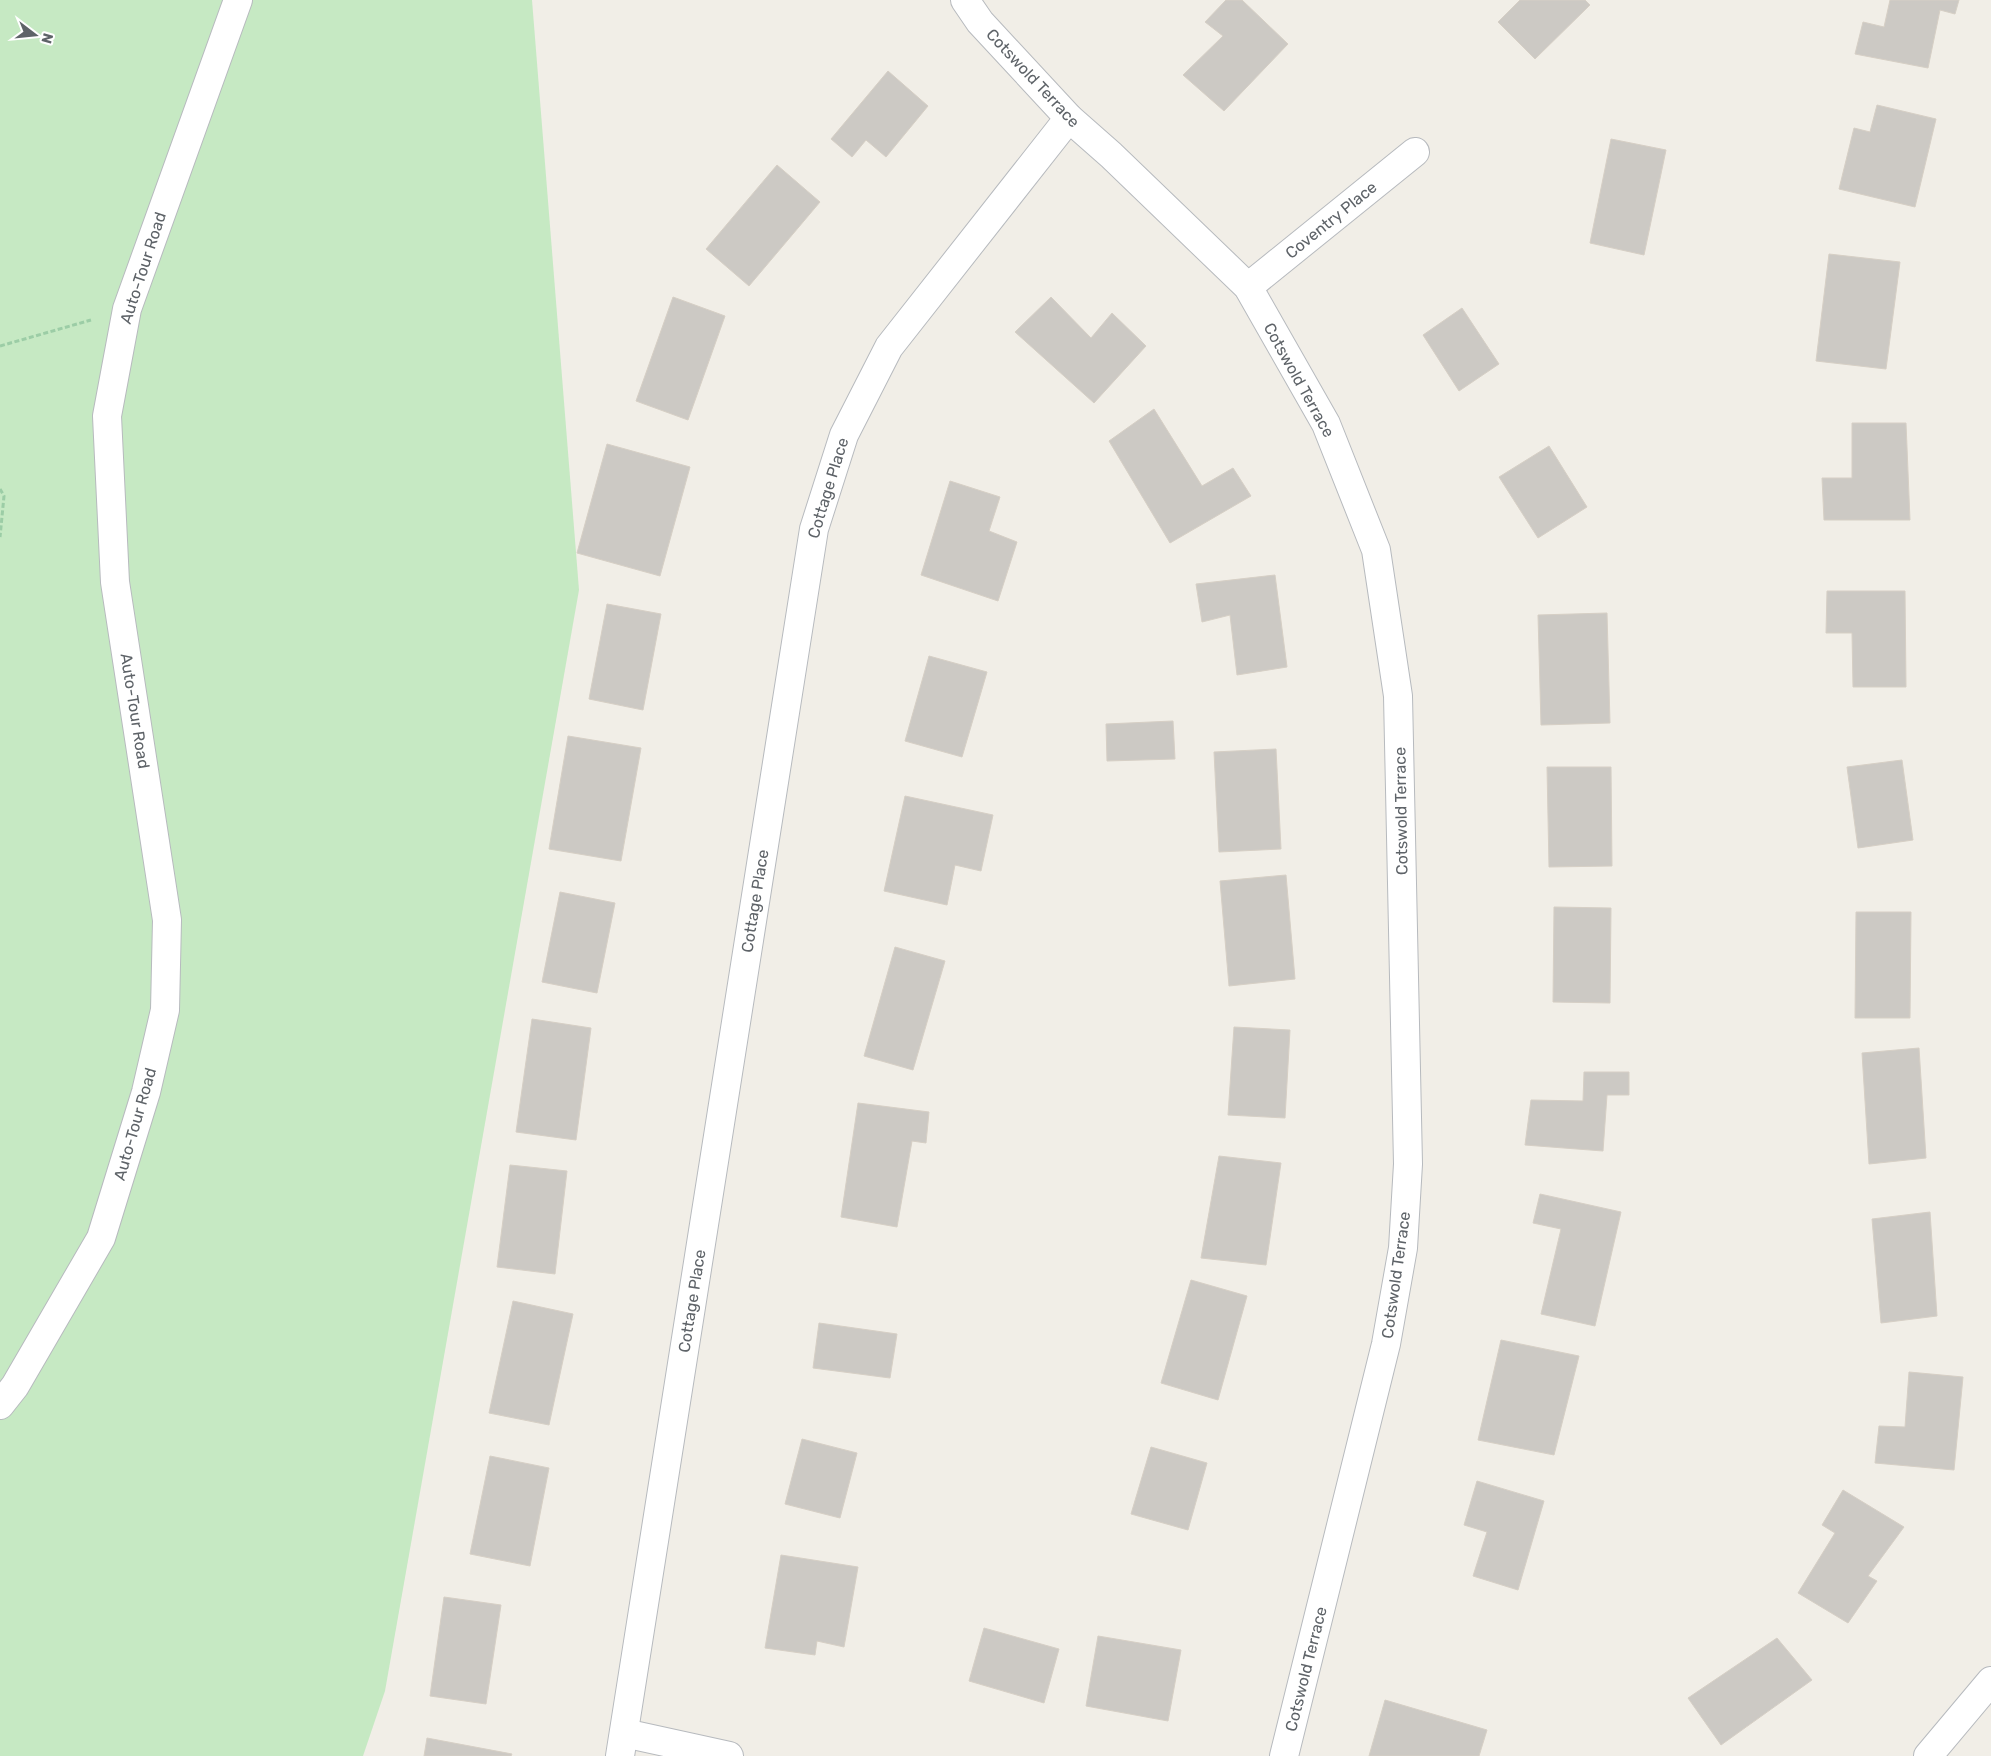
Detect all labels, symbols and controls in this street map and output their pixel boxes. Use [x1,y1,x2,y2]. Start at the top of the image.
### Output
north arrow [10,10,60,60]
street label: Cotswold Terrace [982,25,1084,131]
text: N [37,31,57,46]
street label: Coventry Place [1281,177,1381,263]
street label: Auto-Tour Road [116,210,170,326]
street label: Cotswold Terrace [1260,319,1338,441]
street label: Cottage Place [804,435,852,541]
street label: Auto-Tour Road [117,652,153,770]
street label: Cotswold Terrace [1390,747,1412,875]
street label: Cottage Place [737,848,773,954]
street label: Auto-Tour Road [110,1065,160,1183]
street label: Cotswold Terrace [1378,1210,1414,1340]
street label: Cottage Place [674,1248,710,1354]
street label: Cotswold Terrace [1281,1605,1331,1733]

